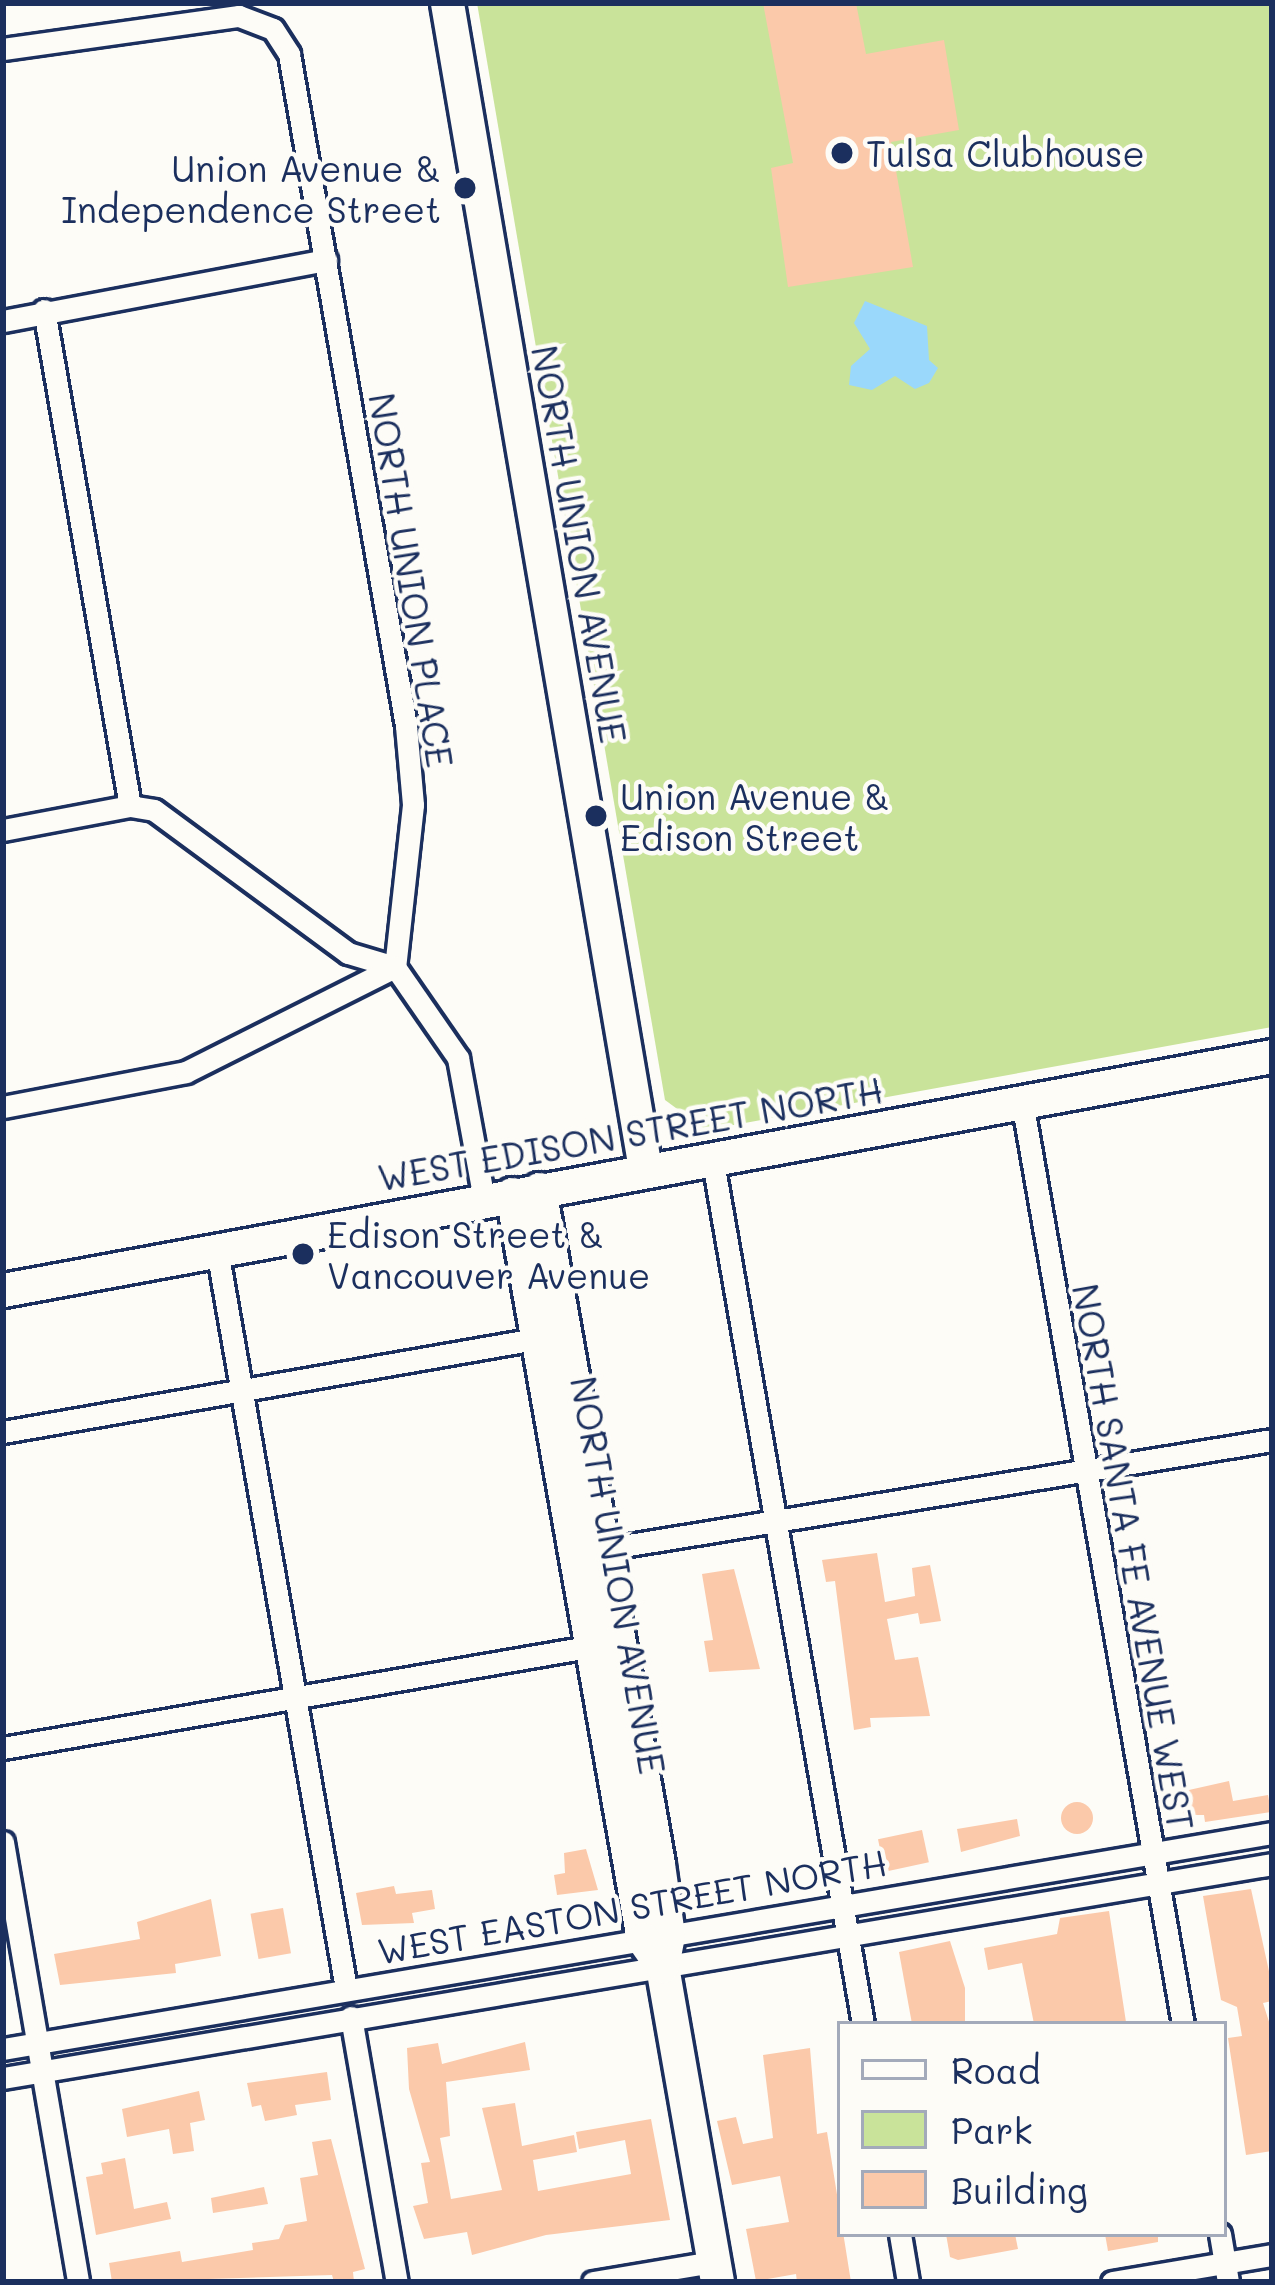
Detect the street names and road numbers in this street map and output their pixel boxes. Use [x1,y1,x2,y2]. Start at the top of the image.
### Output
street label: NORTH UNION AVENUE [524,342,636,746]
street label: NORTH UNION PLACE [361,390,463,770]
street label: WEST EDISON STREET NORTH [374,1067,886,1199]
street label: NORTH SANTA FE AVENUE WEST [1065,1280,1203,1834]
street label: NORTH UNION AVENUE [563,1373,675,1777]
street label: WEST EASTON STREET NORTH [374,1840,890,1972]

